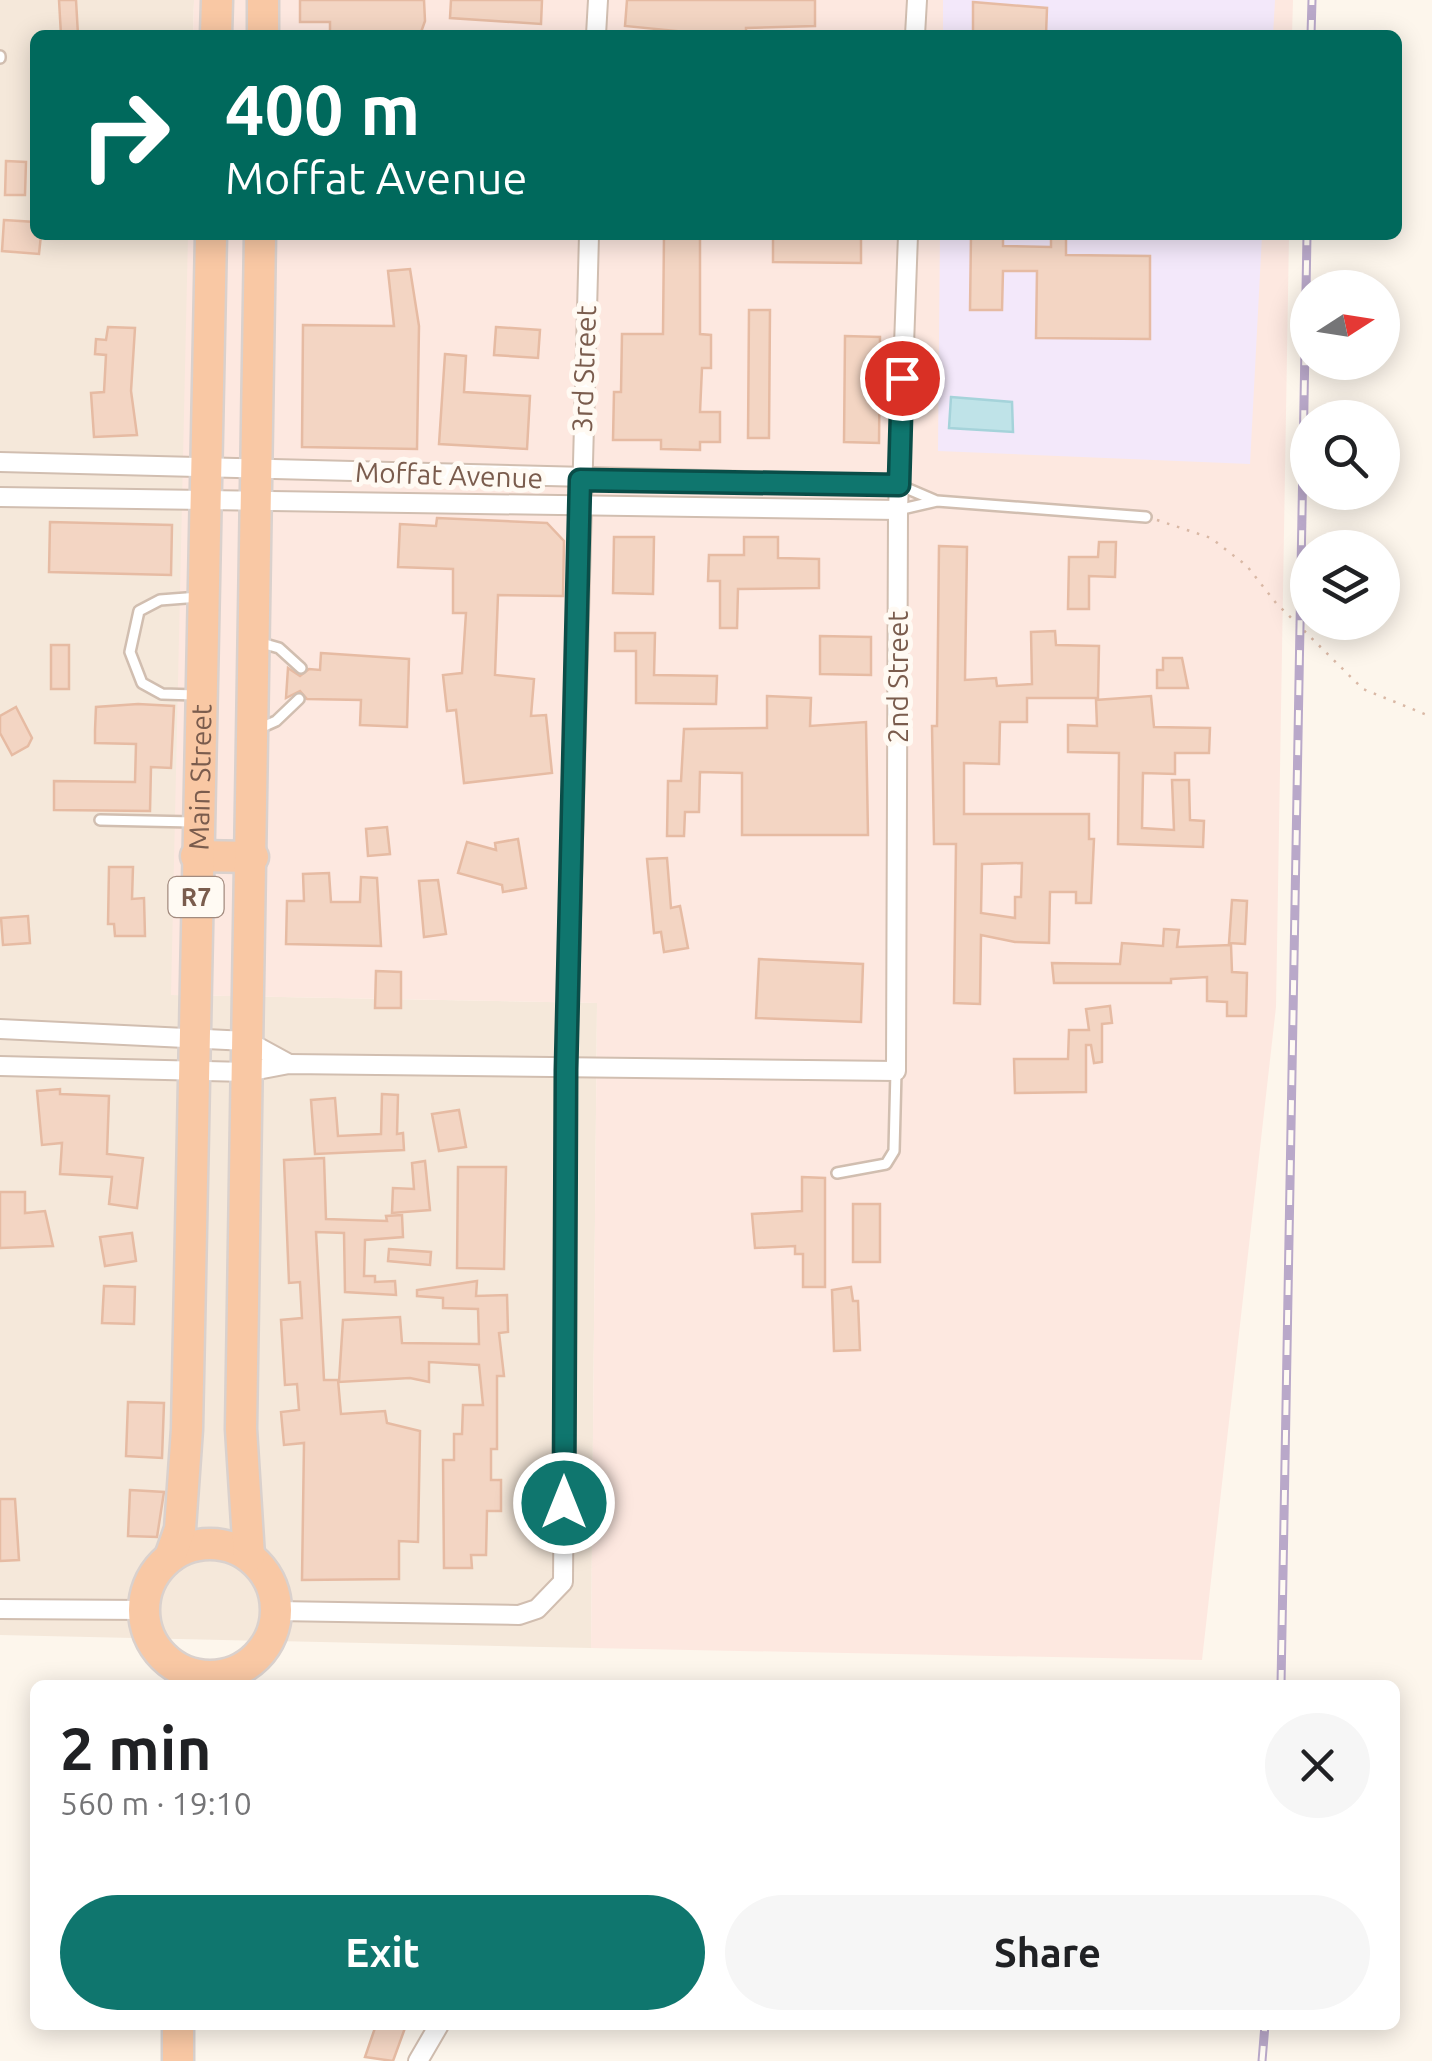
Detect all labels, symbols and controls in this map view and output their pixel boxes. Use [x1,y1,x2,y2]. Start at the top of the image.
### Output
icon: right [60,70,190,200]
text: 400 m [225,70,420,148]
text: Moffat Avenue [225,152,527,203]
north arrow [1290,270,1400,380]
map controls [1290,270,1400,640]
street label: 3rd Street [566,305,601,433]
pin [860,336,945,421]
icon: arrive [875,351,930,406]
button: search [1290,400,1400,510]
street label: Moffat Avenue [354,456,544,493]
button: layers [1290,530,1400,640]
street label: 2nd Street [882,611,913,743]
street label: Main Street [183,704,217,851]
road number: R7 [168,877,224,917]
position arrow [512,1451,616,1555]
button: close [1265,1713,1370,1818]
text: 2 min [60,1714,212,1781]
text: 560 m · 19:10 [60,1785,252,1821]
button: Exit [60,1895,705,2010]
button: Share [725,1895,1370,2010]

